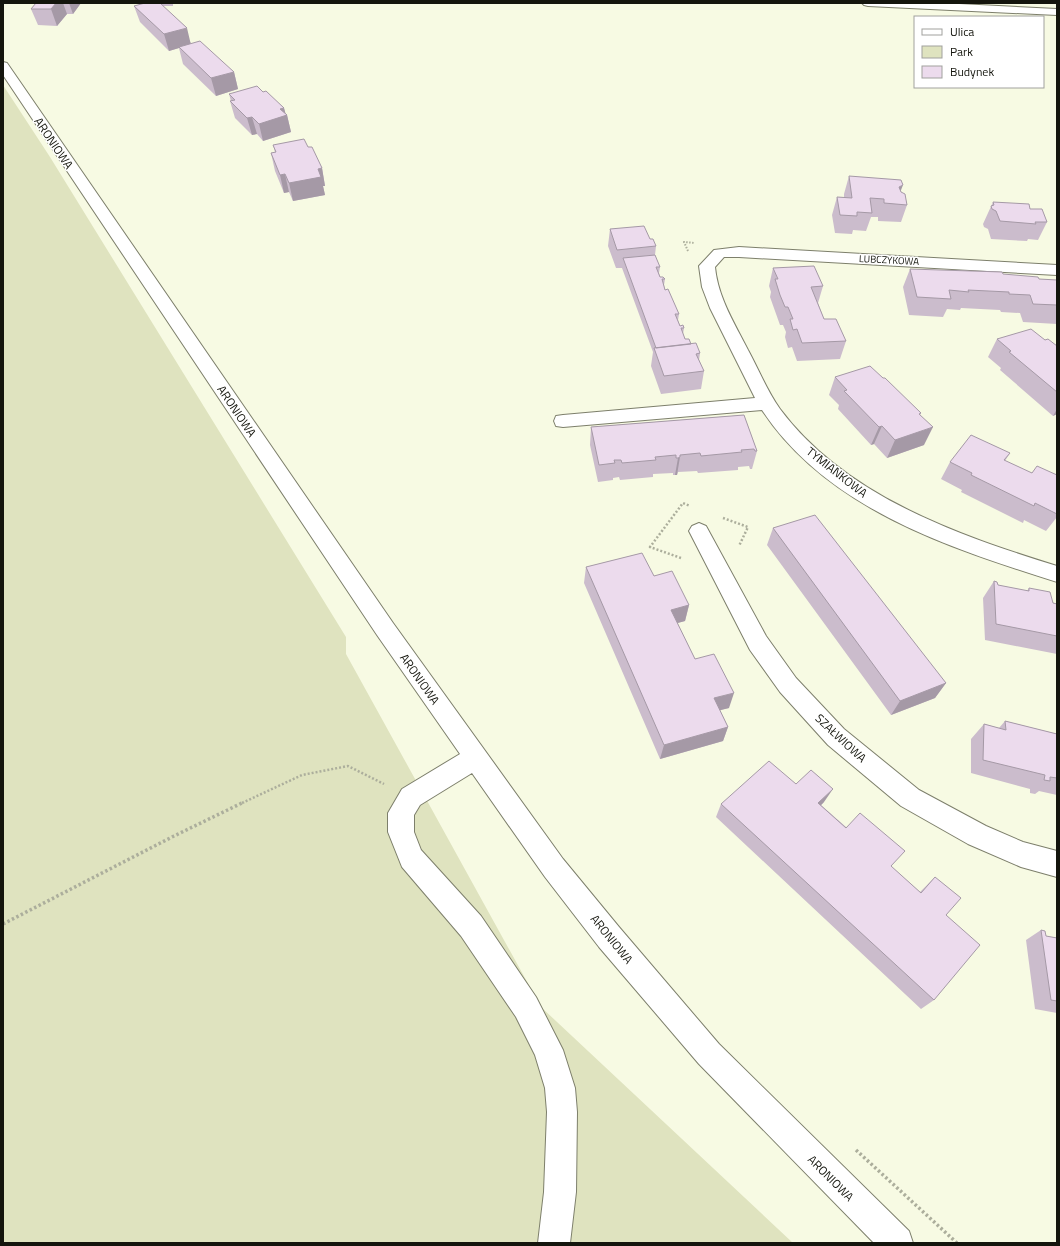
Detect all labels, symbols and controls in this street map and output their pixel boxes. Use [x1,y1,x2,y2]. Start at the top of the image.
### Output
legend [914,16,1044,88]
text: Ulica [950,22,974,41]
text: Park [950,42,973,61]
text: Budynek [950,62,994,81]
street label: ARONIOWA [30,113,78,173]
street label: LUBCZYKOWA [859,251,919,269]
street label: ARONIOWA [213,381,261,441]
street label: TYMIANKOWA [802,442,872,502]
street label: ARONIOWA [395,649,445,709]
street label: SZAŁWIOWA [811,709,871,767]
street label: ARONIOWA [586,910,638,968]
street label: ARONIOWA [803,1150,859,1206]

